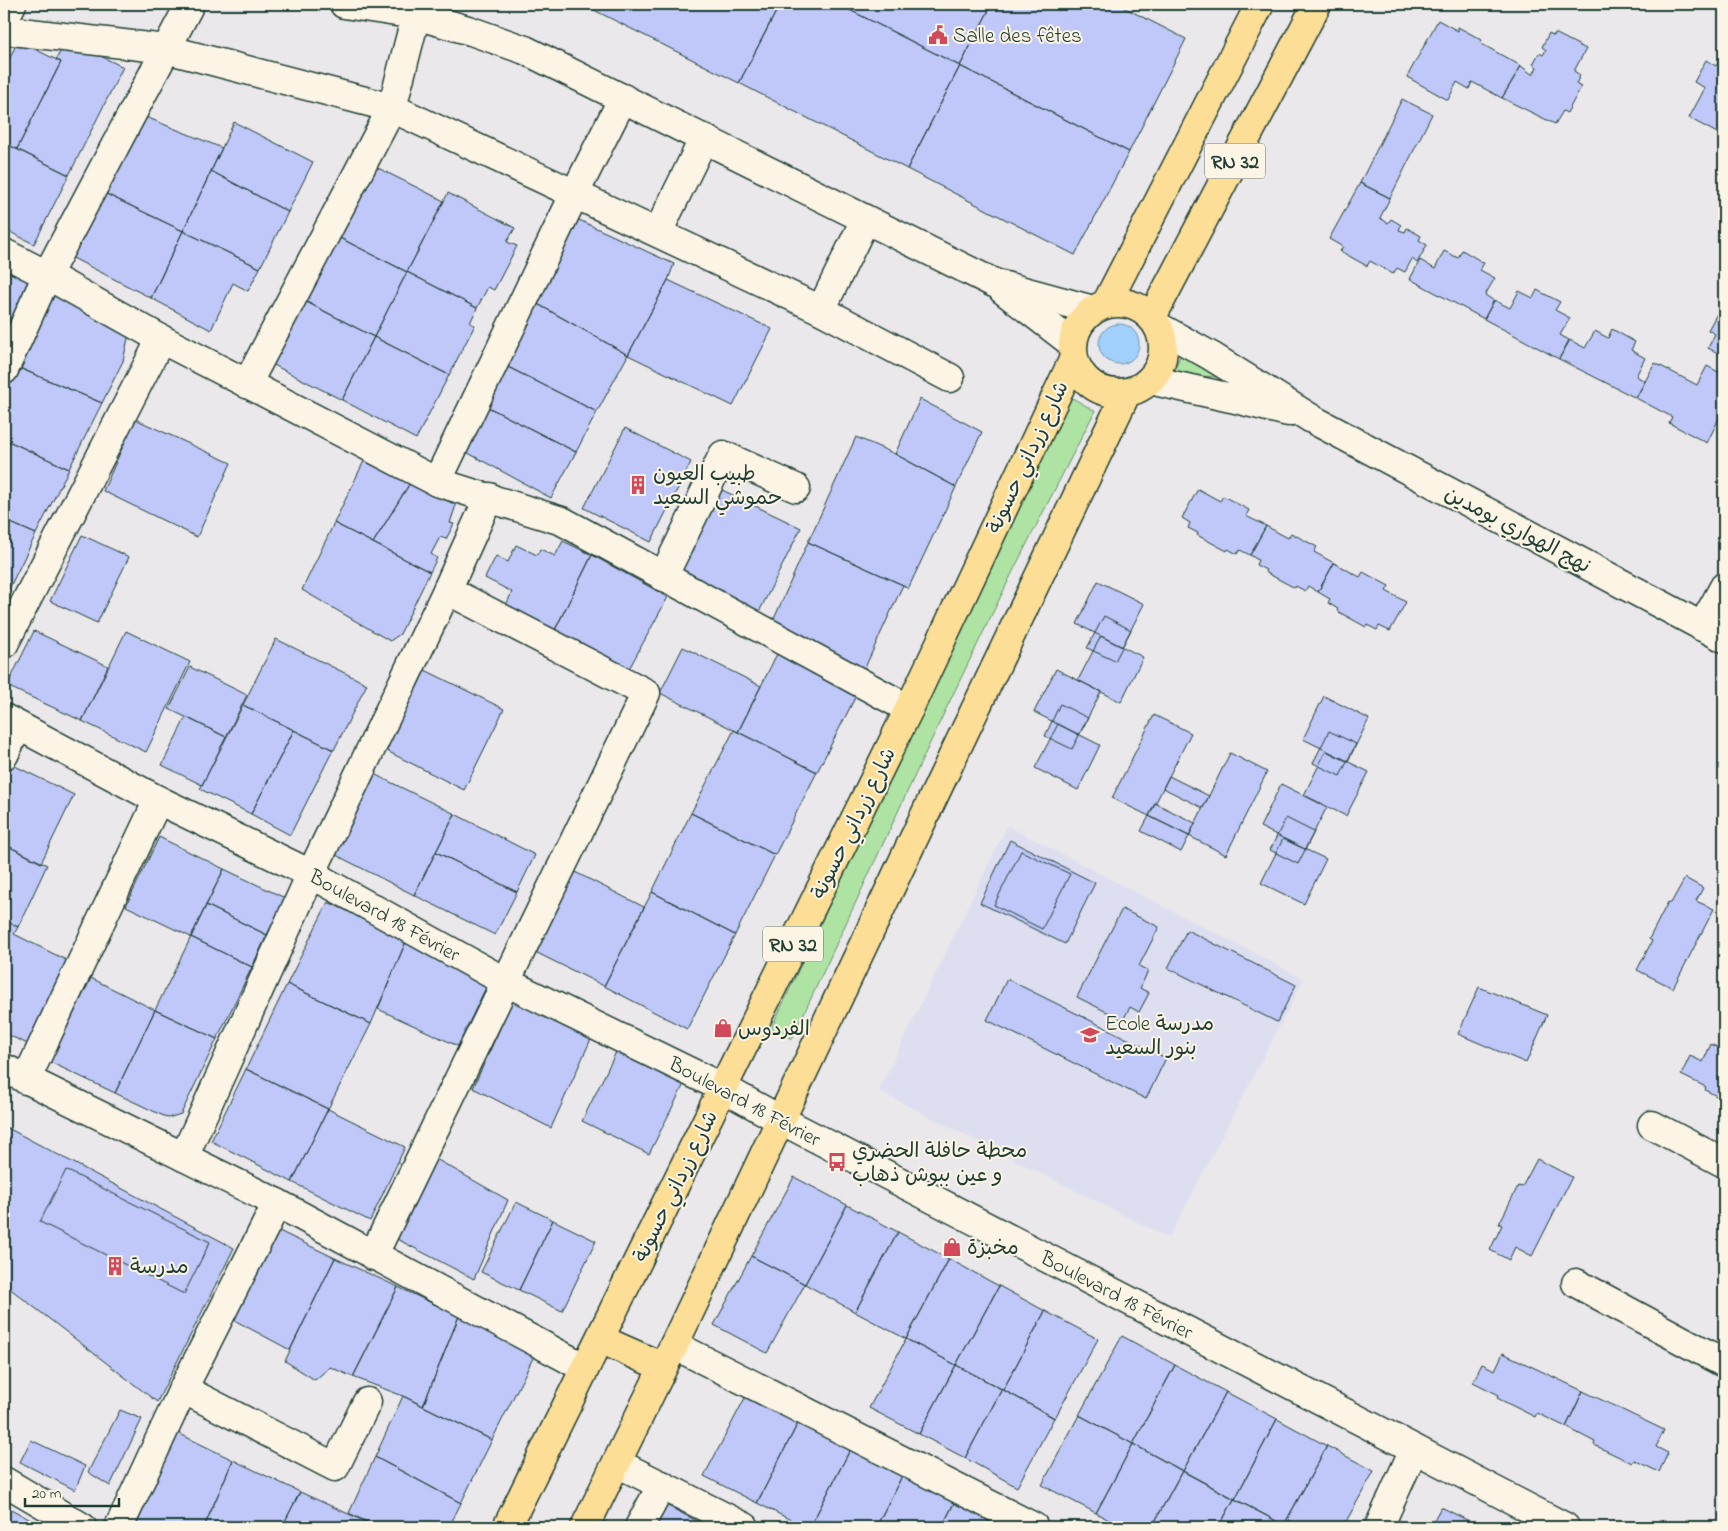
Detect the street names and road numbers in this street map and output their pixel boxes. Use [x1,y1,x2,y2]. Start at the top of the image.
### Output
road number: RN 32 [1205,144,1265,178]
street label: شارع زرداني حسونة [980,377,1079,540]
street label: نهج الهواري بومدين [1438,479,1596,582]
street label: شارع زرداني حسونة [805,743,906,906]
street label: Boulevard 18 Février [302,862,465,971]
road number: RN 32 [763,926,823,962]
street label: Boulevard 18 Février [662,1050,826,1156]
street label: شارع زرداني حسونة [627,1106,728,1269]
street label: Boulevard 18 Février [1034,1244,1198,1349]

